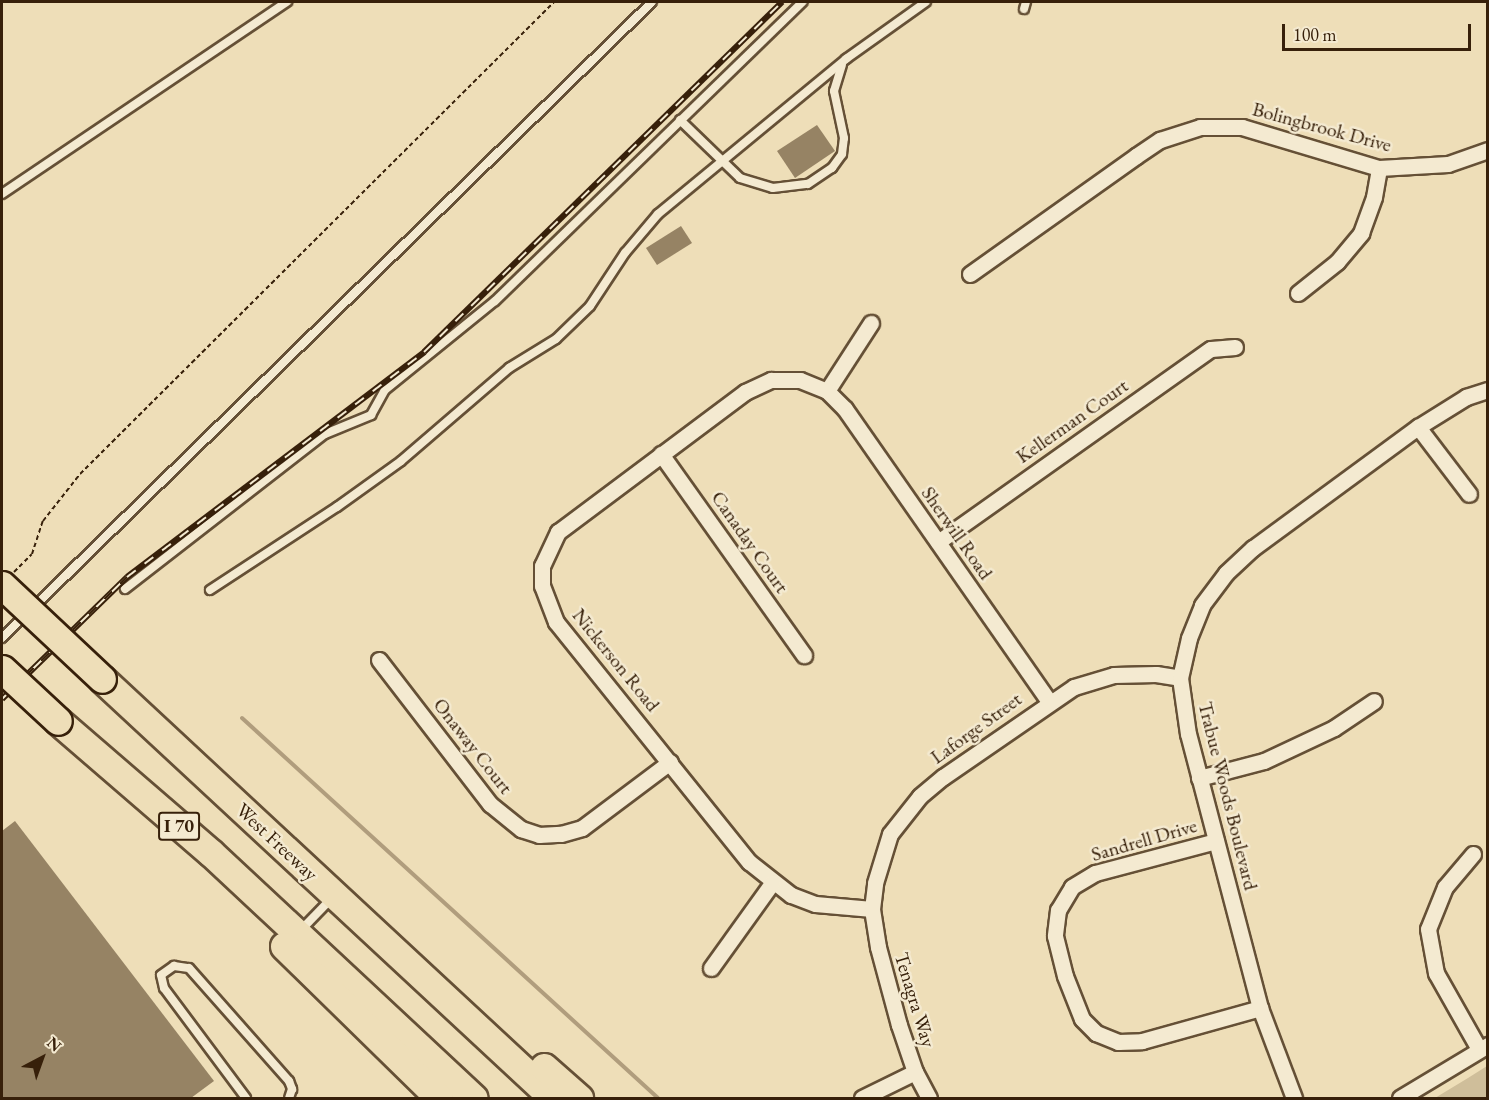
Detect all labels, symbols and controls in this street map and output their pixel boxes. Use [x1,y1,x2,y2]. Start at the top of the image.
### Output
scale bar [1285,12,1474,50]
text: 100 m [1293,23,1337,46]
street label: Bolingbrook Drive [1250,97,1394,157]
street label: Kellerman Court [1011,374,1133,468]
street label: Sherwill Road [916,482,998,584]
street label: Canaday Court [706,486,794,598]
street label: Nickerson Road [567,604,665,716]
street label: Laforge Street [926,687,1026,769]
street label: Onaway Court [428,693,518,799]
street label: Trabue Woods Boulevard [1193,699,1263,893]
street label: West Freeway [231,798,323,886]
road number: I 70 [158,811,200,841]
street label: Sandrell Drive [1088,813,1200,867]
street label: Tenagra Way [889,950,941,1050]
north arrow [12,1028,72,1088]
text: N [42,1032,66,1056]

